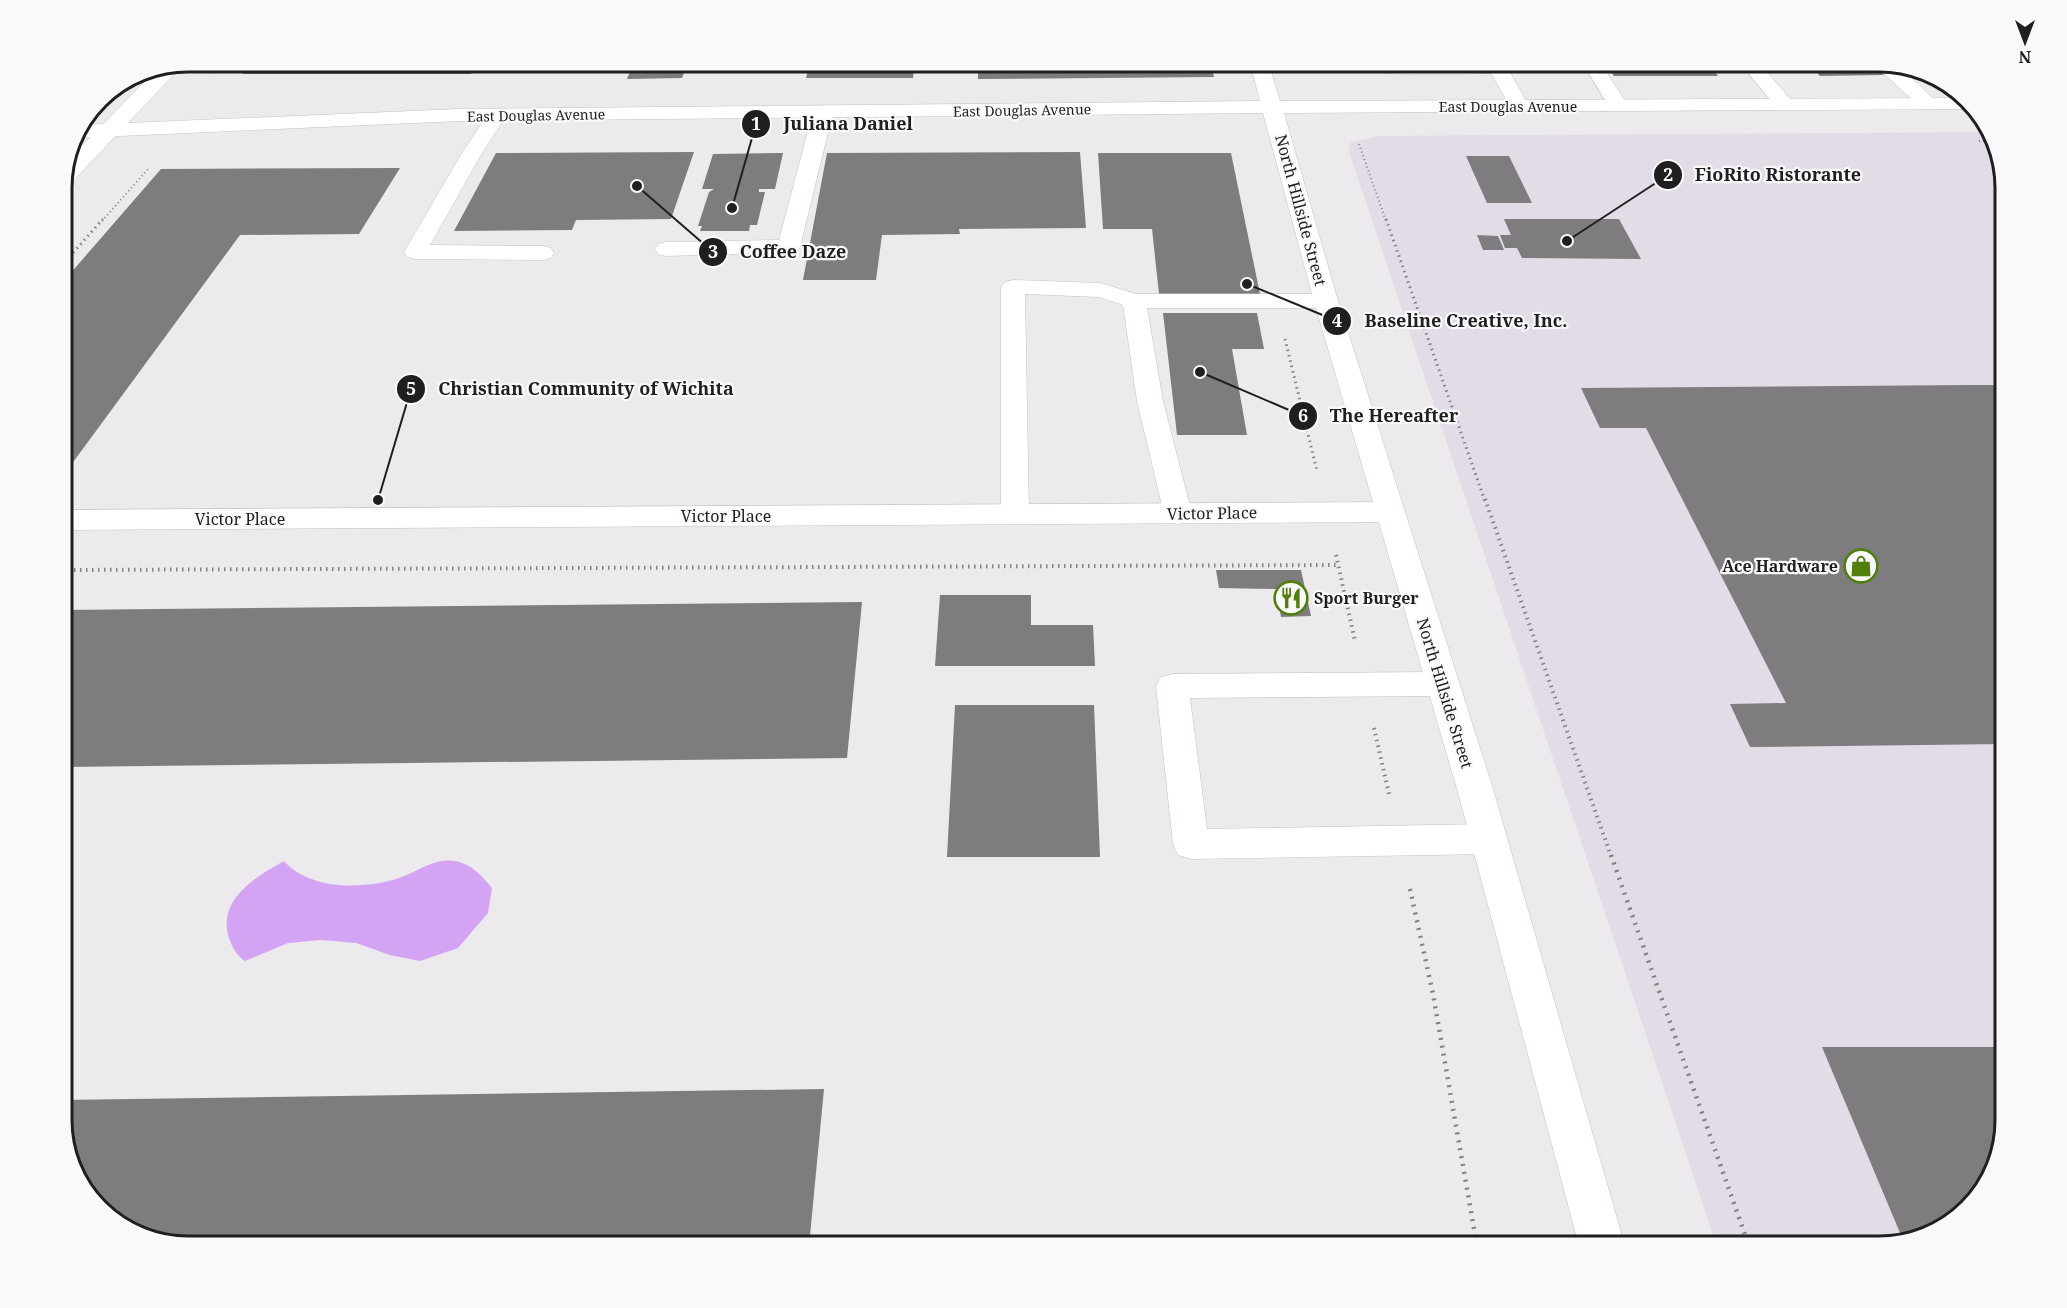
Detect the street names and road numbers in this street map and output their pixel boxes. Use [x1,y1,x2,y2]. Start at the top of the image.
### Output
street label: East Douglas Avenue [1439,97,1577,116]
street label: East Douglas Avenue [953,99,1091,121]
street label: East Douglas Avenue [467,104,605,126]
street label: North Hillside Street [1270,132,1332,289]
street label: Victor Place [1167,501,1257,525]
street label: Victor Place [681,505,771,527]
street label: Victor Place [195,508,285,530]
street label: North Hillside Street [1412,615,1478,771]

